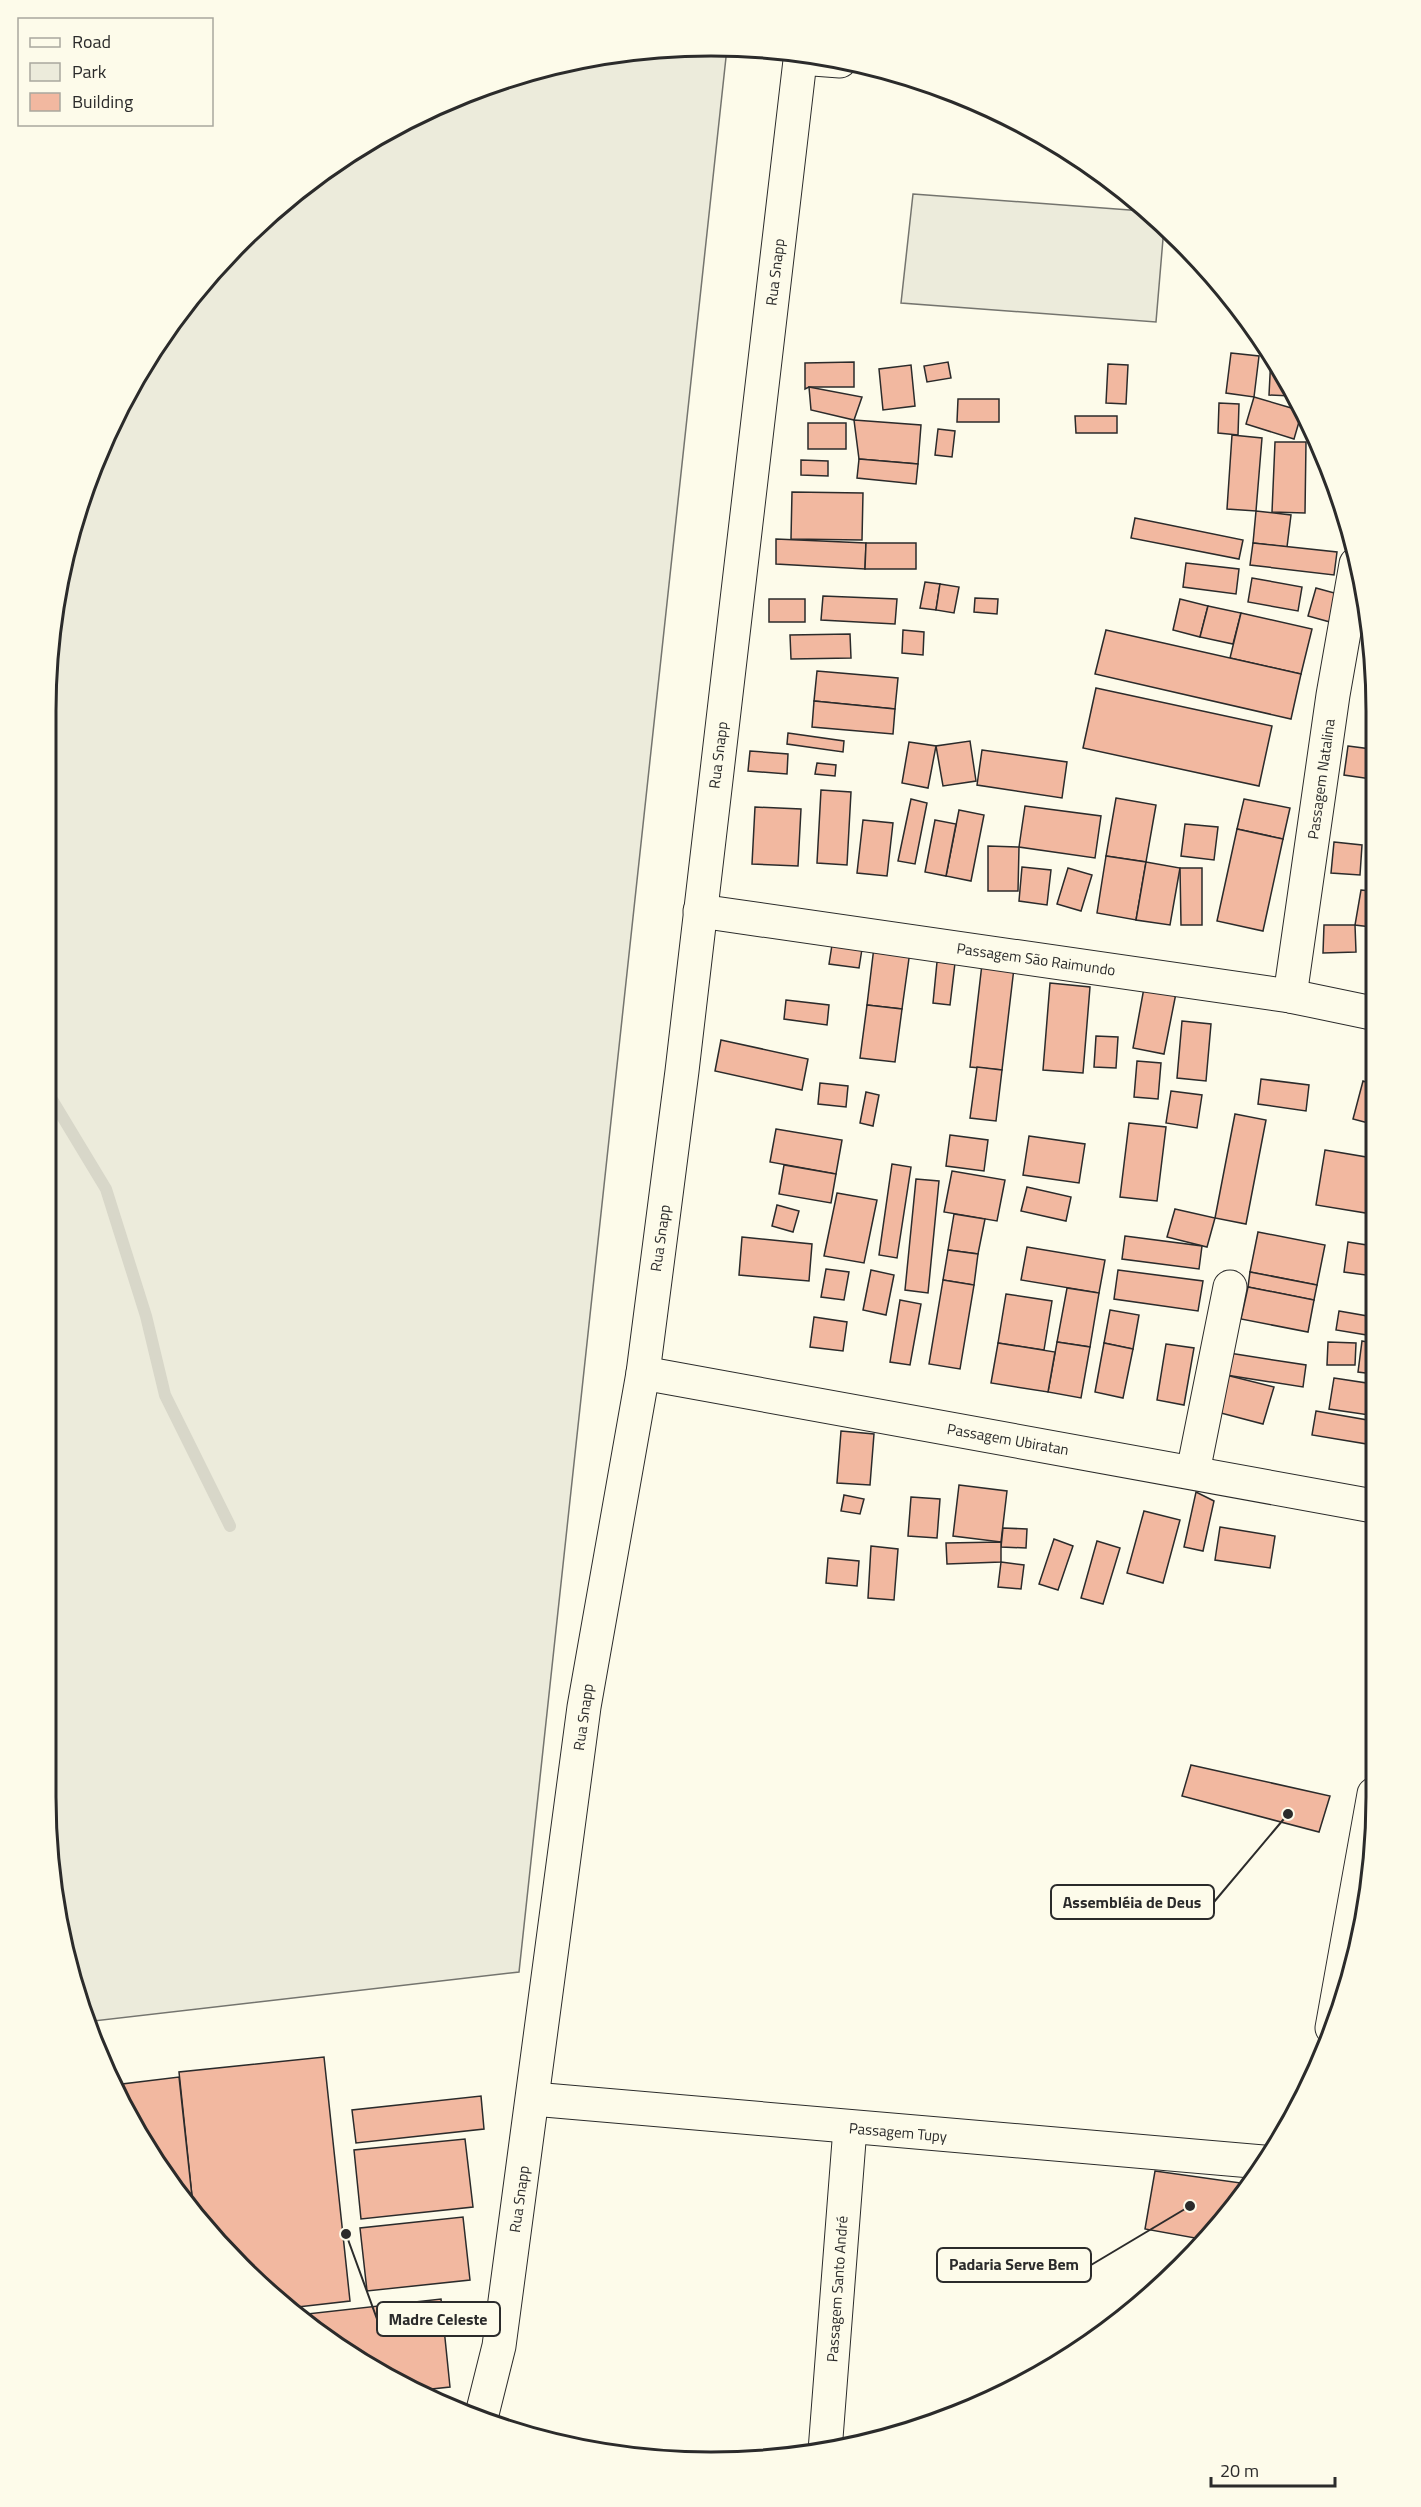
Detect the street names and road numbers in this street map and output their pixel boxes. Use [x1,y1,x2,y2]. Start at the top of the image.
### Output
street label: Rua Snapp [759,237,791,307]
street label: Passagem Natalina [1301,717,1341,841]
street label: Rua Snapp [702,720,734,790]
street label: Passagem São Raimundo [955,936,1117,982]
street label: Rua Snapp [644,1203,676,1273]
street label: Passagem Ubiratan [945,1417,1071,1461]
street label: Rua Snapp [567,1682,599,1752]
street label: Passagem Tupy [848,2116,948,2148]
street label: Rua Snapp [503,2164,535,2234]
street label: Passagem Santo André [820,2215,854,2363]

